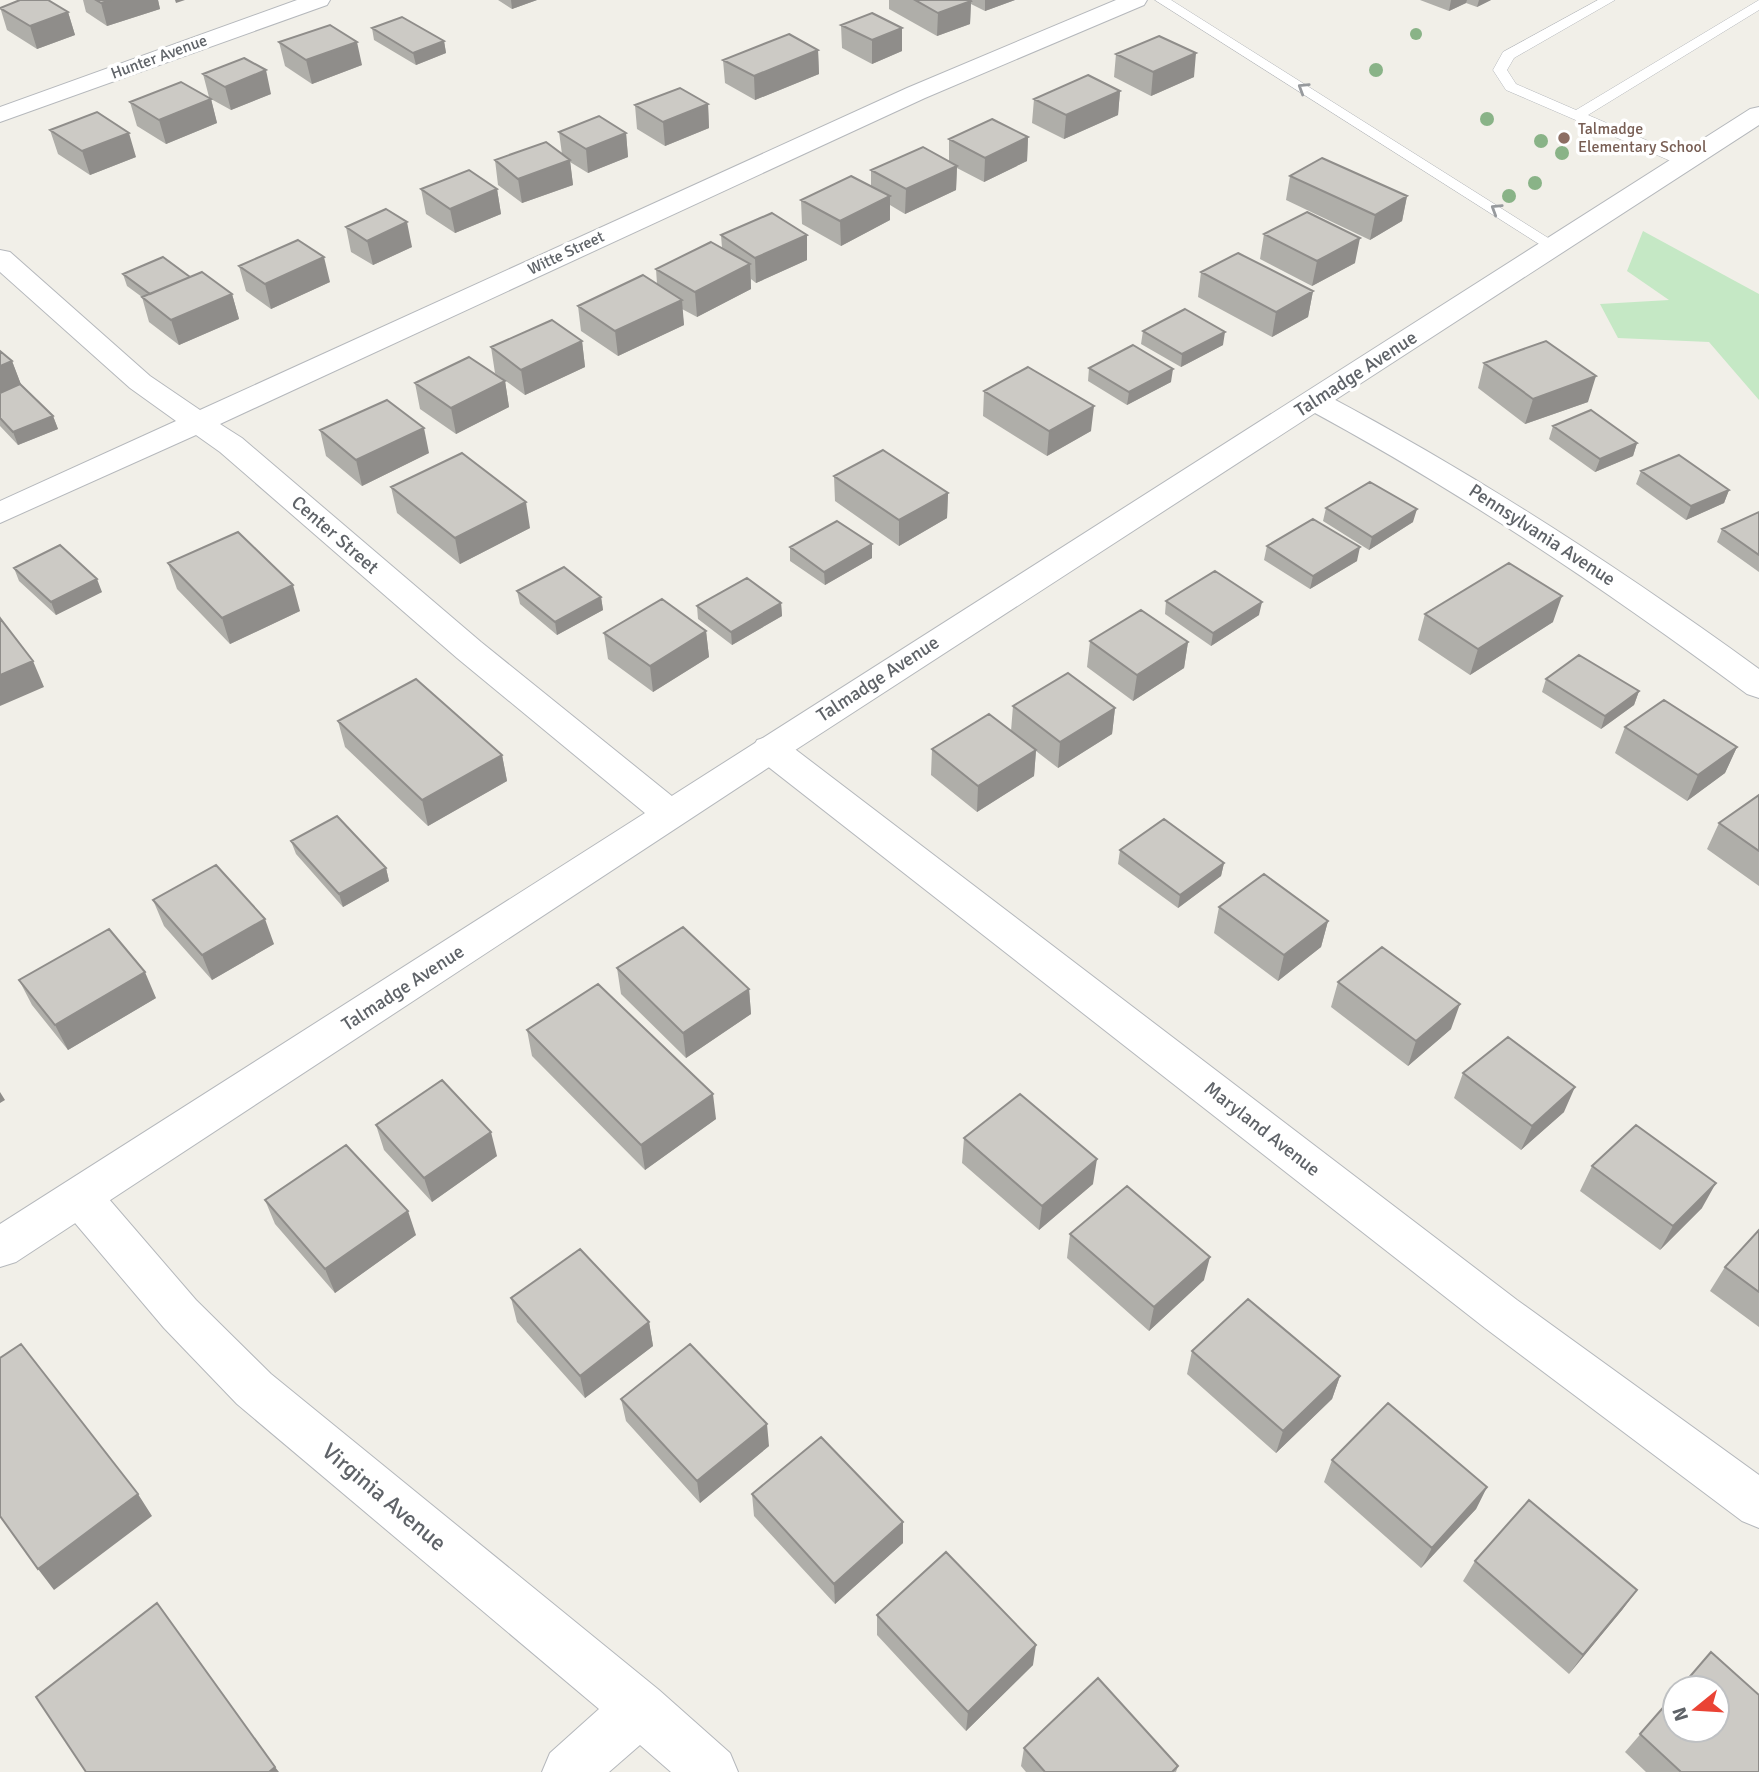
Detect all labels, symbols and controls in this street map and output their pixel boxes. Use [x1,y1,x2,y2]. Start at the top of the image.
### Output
street label: Hunter Avenue [108,30,210,84]
one-way arrow [1298,84,1311,97]
place label: Talmadge Elementary School [1578,119,1707,157]
marker: Talmadge Elementary School [1556,130,1572,146]
one-way arrow [1490,204,1503,217]
street label: Witte Street [525,226,608,279]
street label: Talmadge Avenue [1290,326,1422,422]
street label: Pennsylvania Avenue [1464,479,1620,591]
street label: Center Street [286,491,384,580]
street label: Talmadge Avenue [812,631,944,727]
street label: Talmadge Avenue [337,940,469,1036]
street label: Maryland Avenue [1199,1076,1325,1182]
street label: Virginia Avenue [316,1437,452,1557]
north arrow [1661,1674,1731,1744]
text: N [1667,1704,1694,1724]

